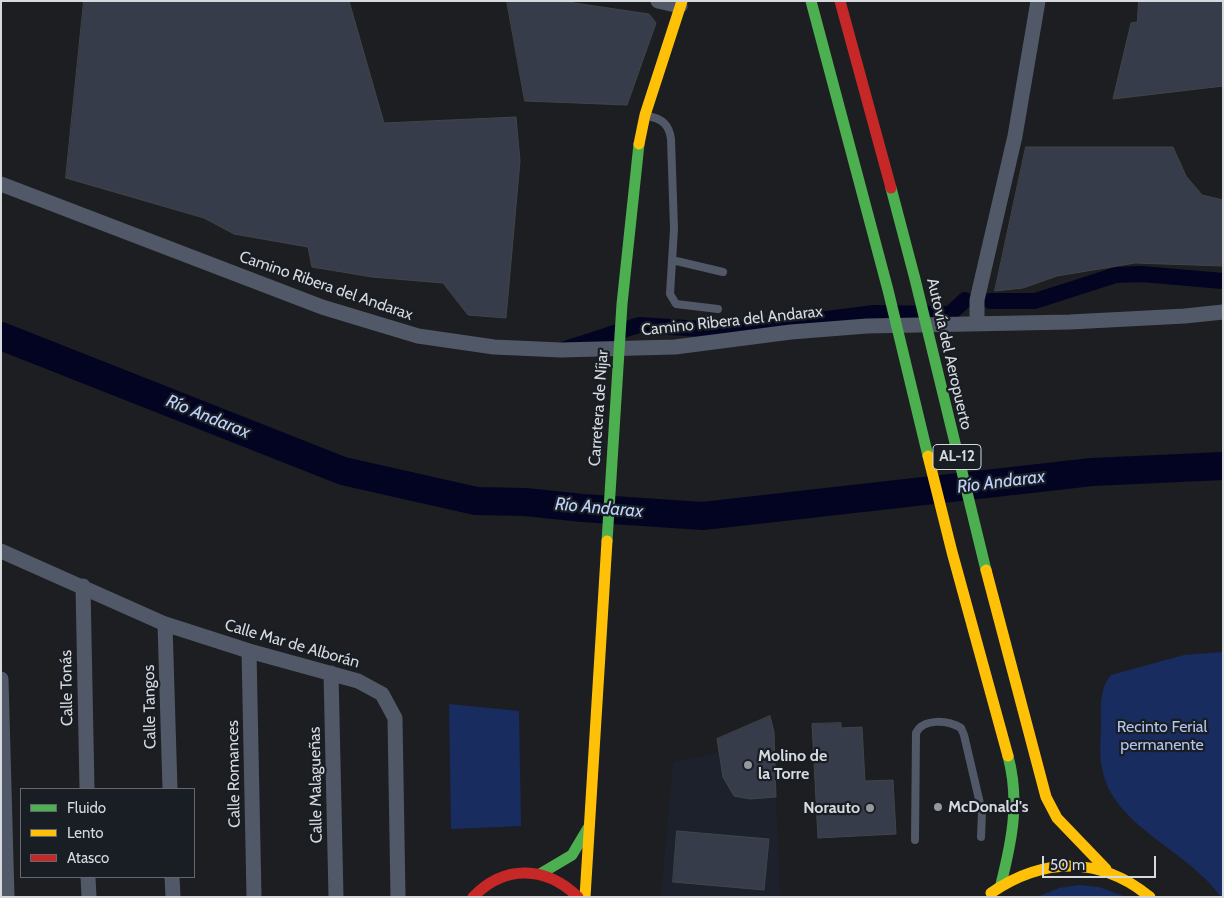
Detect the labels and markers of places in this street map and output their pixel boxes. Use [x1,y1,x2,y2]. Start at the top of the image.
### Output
place label: Molino de la Torre [758,746,827,784]
marker: Molino de la Torre [742,759,754,771]
place label: McDonald's [948,797,1028,817]
place label: Norauto [803,798,860,818]
marker: McDonald's [932,801,944,813]
marker: Norauto [864,802,876,814]

